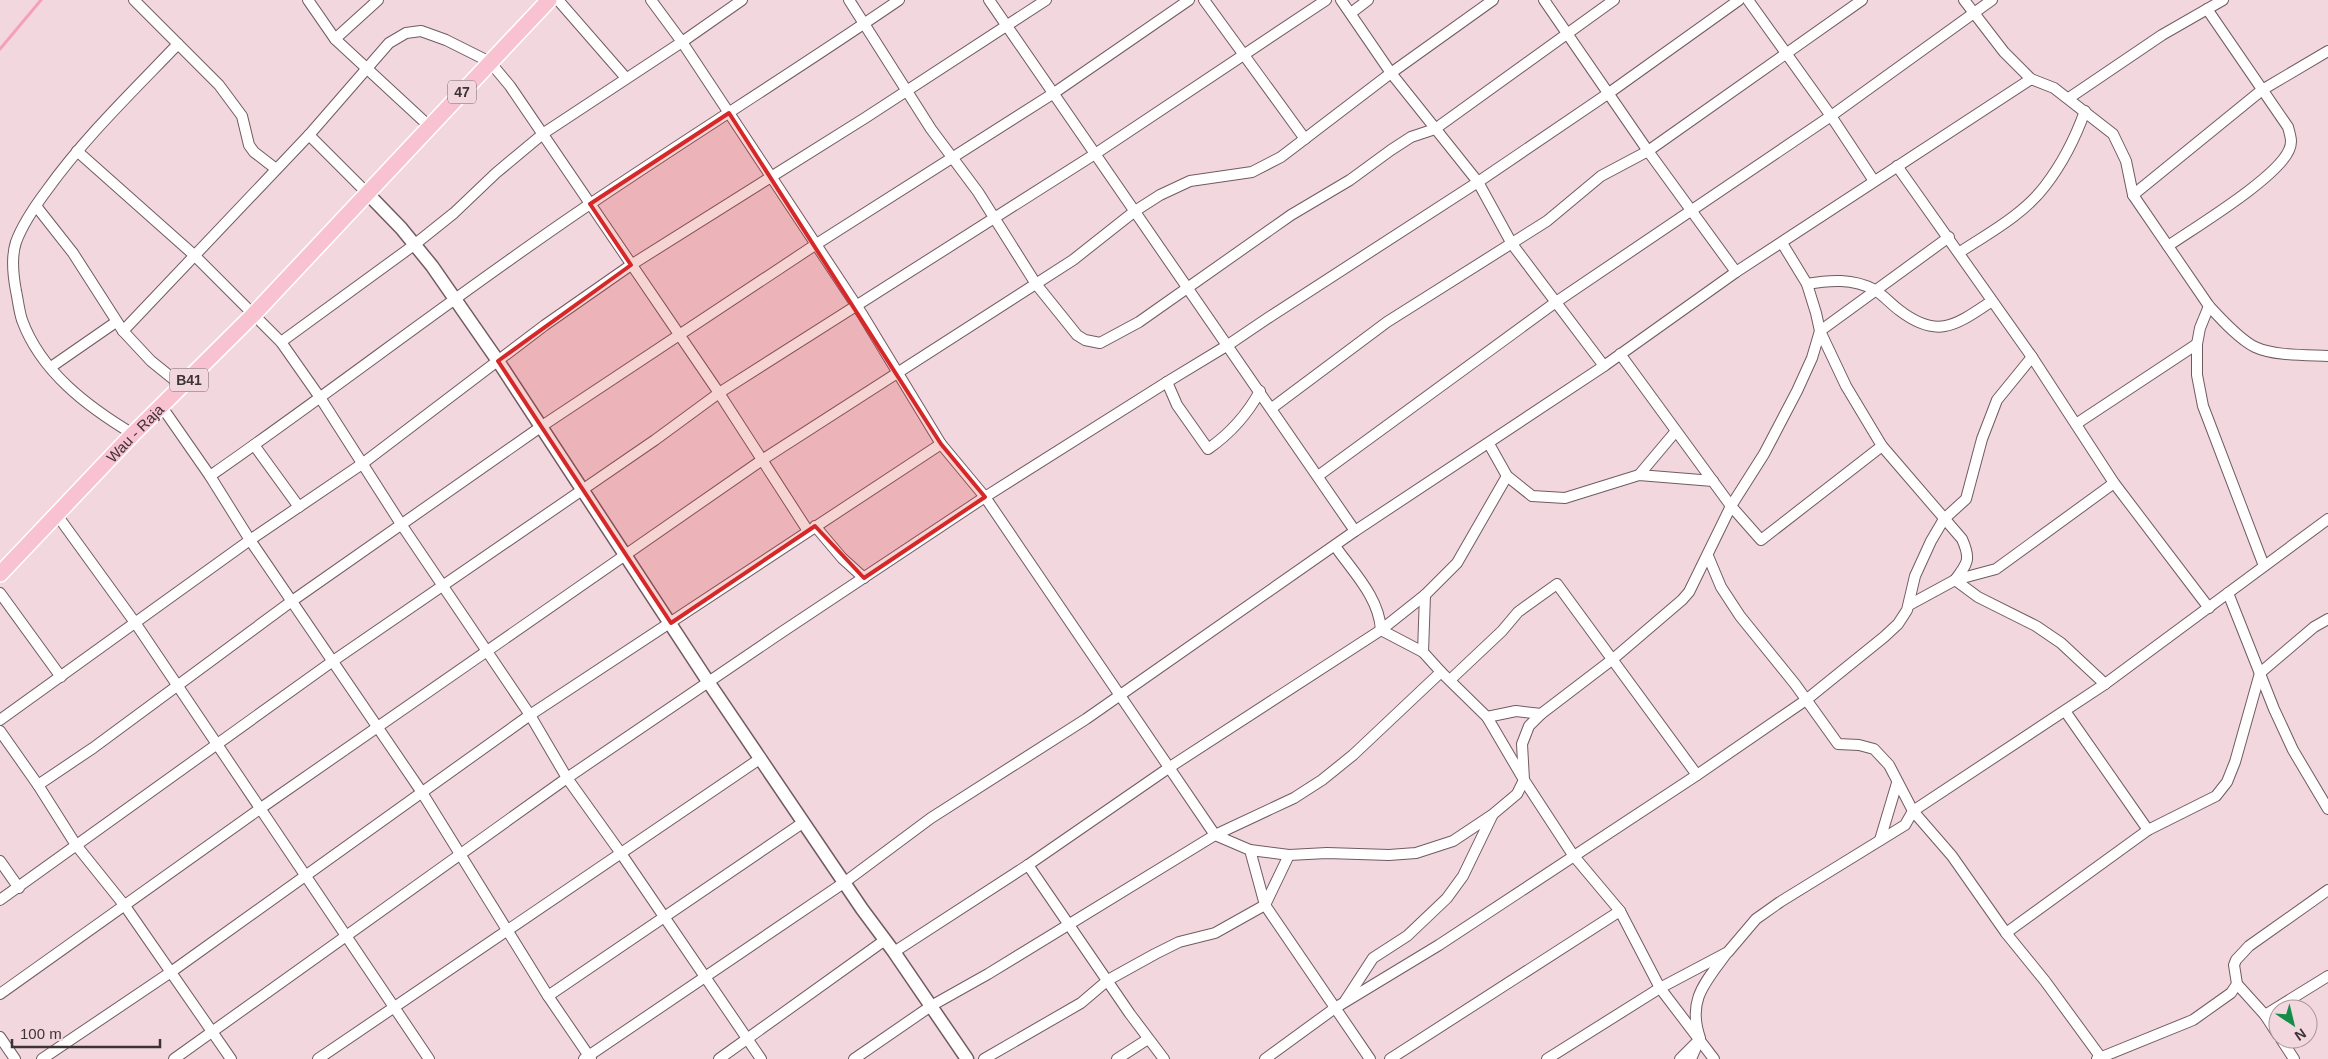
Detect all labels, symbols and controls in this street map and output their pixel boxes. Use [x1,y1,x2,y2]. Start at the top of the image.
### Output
road number: 47 [448,80,476,104]
road number: B41 [170,368,208,392]
street label: Wau - Raja [102,400,167,465]
north arrow [2268,999,2318,1049]
scale bar [12,1016,160,1048]
text: 100 m [20,1025,62,1042]
text: N [2292,1025,2309,1044]

